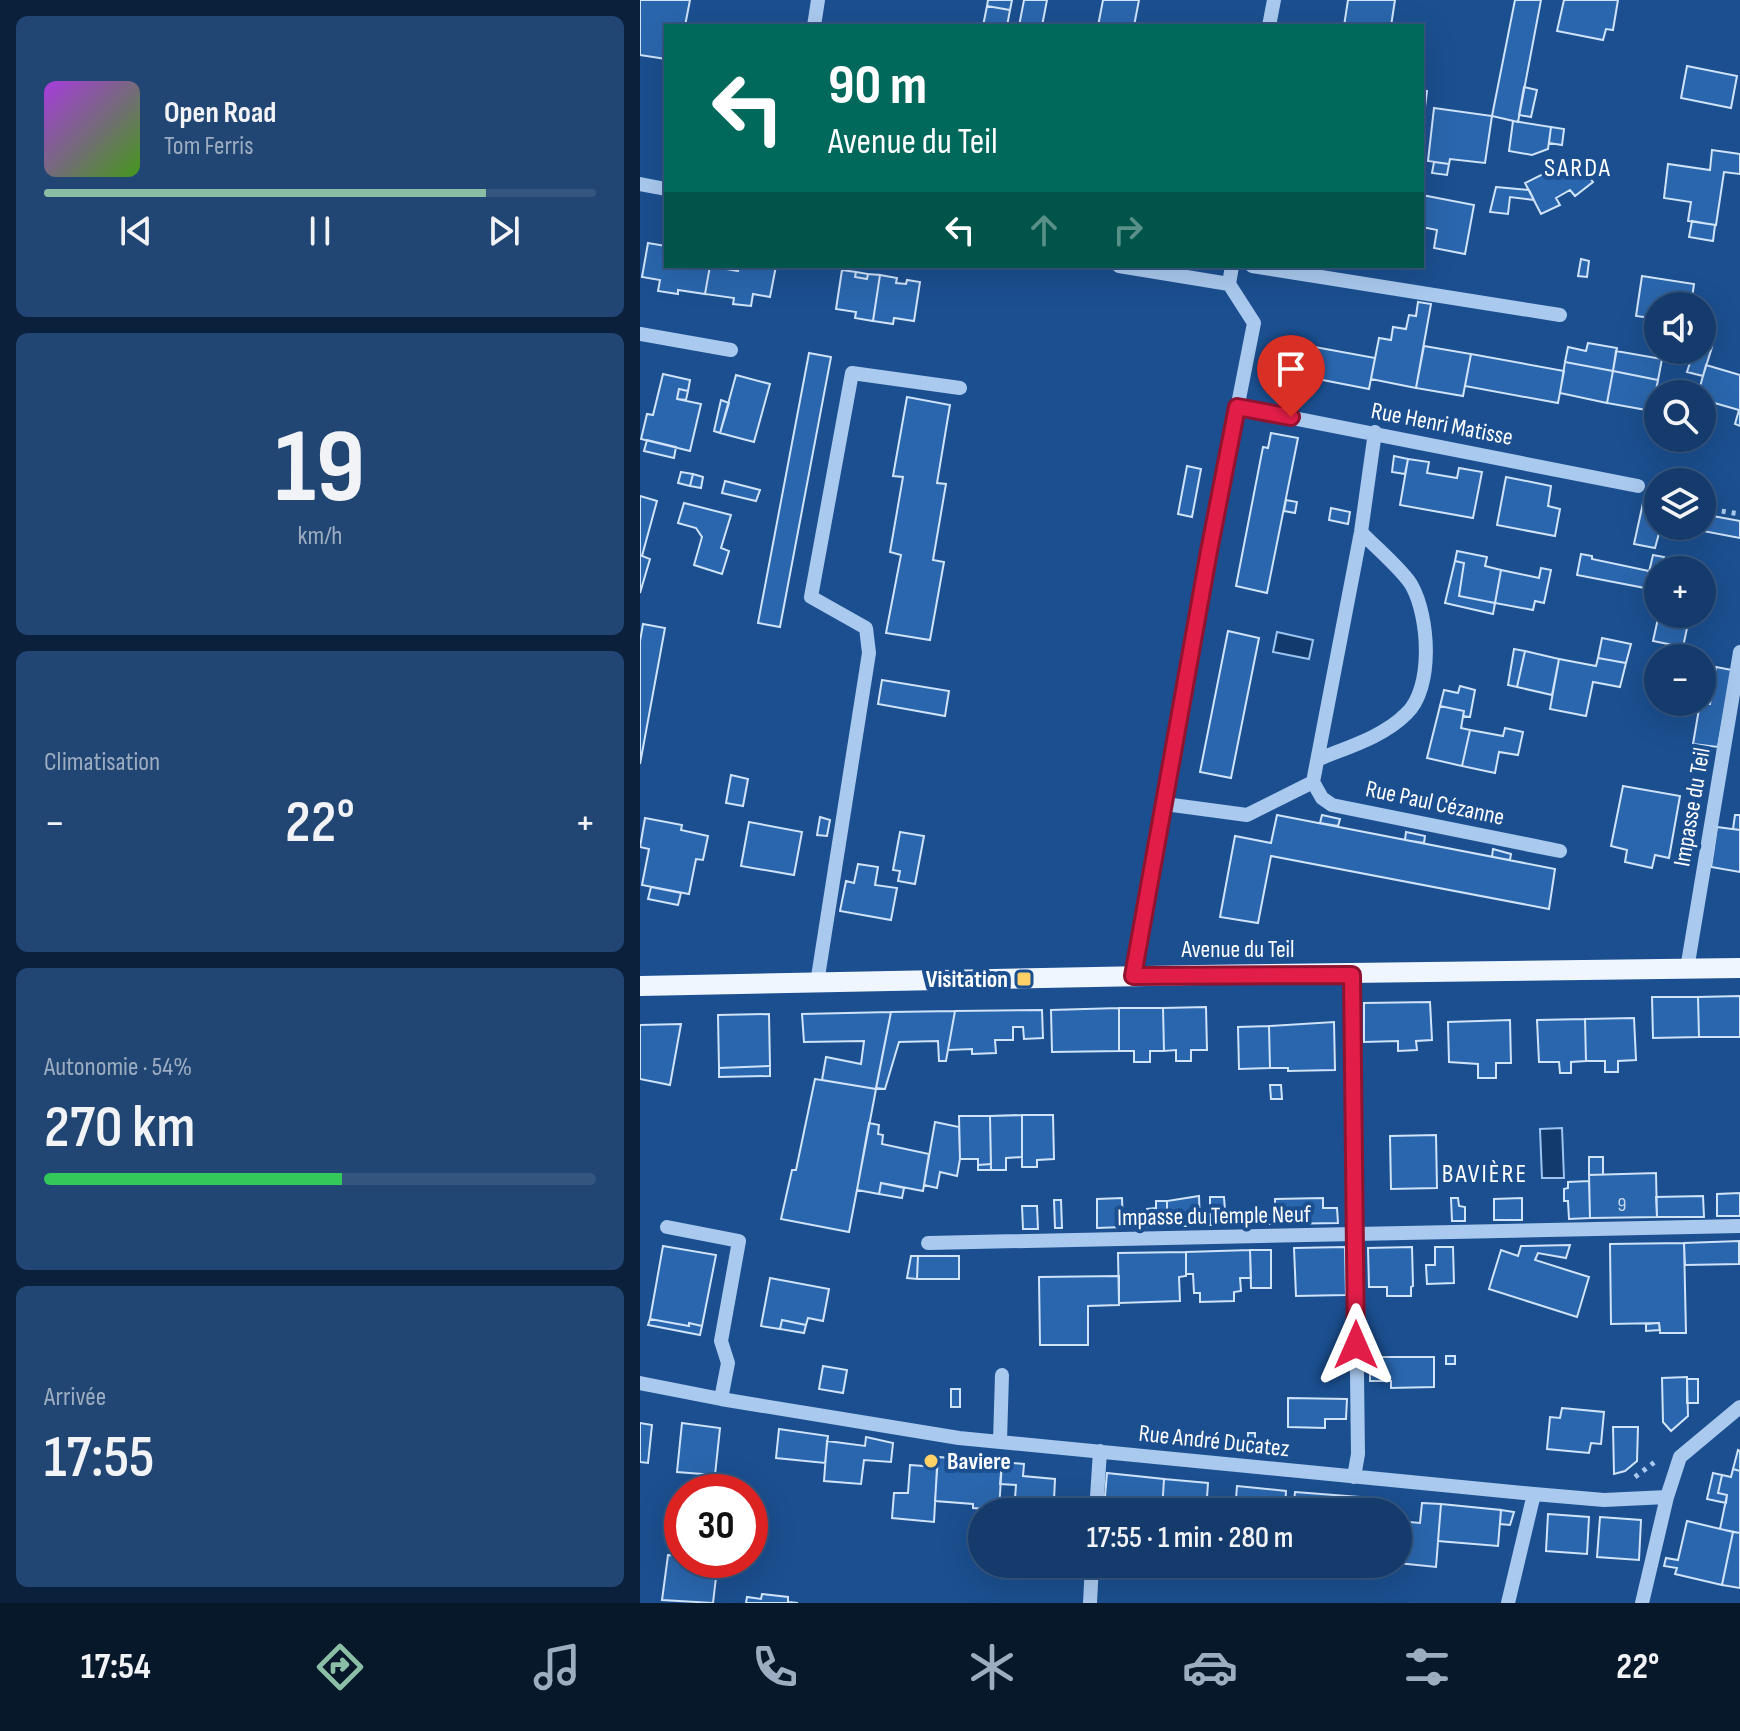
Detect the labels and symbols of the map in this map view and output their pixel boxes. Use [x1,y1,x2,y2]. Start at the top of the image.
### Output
district label: SARDA [1544,153,1612,184]
pin [1257,335,1325,417]
street label: Rue Henri Matisse [1369,396,1515,452]
street label: Impasse du Teil [1667,745,1717,869]
street label: Rue Paul Cézanne [1363,774,1507,832]
street label: Avenue du Teil [1180,935,1295,964]
place label: Visitation [926,965,1008,994]
marker: Visitation [1015,970,1033,988]
district label: BAVIÈRE [1442,1159,1528,1190]
house number: 9 [1618,1193,1626,1217]
street label: Impasse du Temple Neuf [1117,1200,1312,1232]
position arrow [1314,1303,1398,1387]
street label: Rue André Ducatez [1137,1419,1291,1463]
place label: Baviere [947,1447,1011,1476]
marker: Baviere [922,1452,940,1470]
speed limit sign: 30 [664,1474,768,1578]

